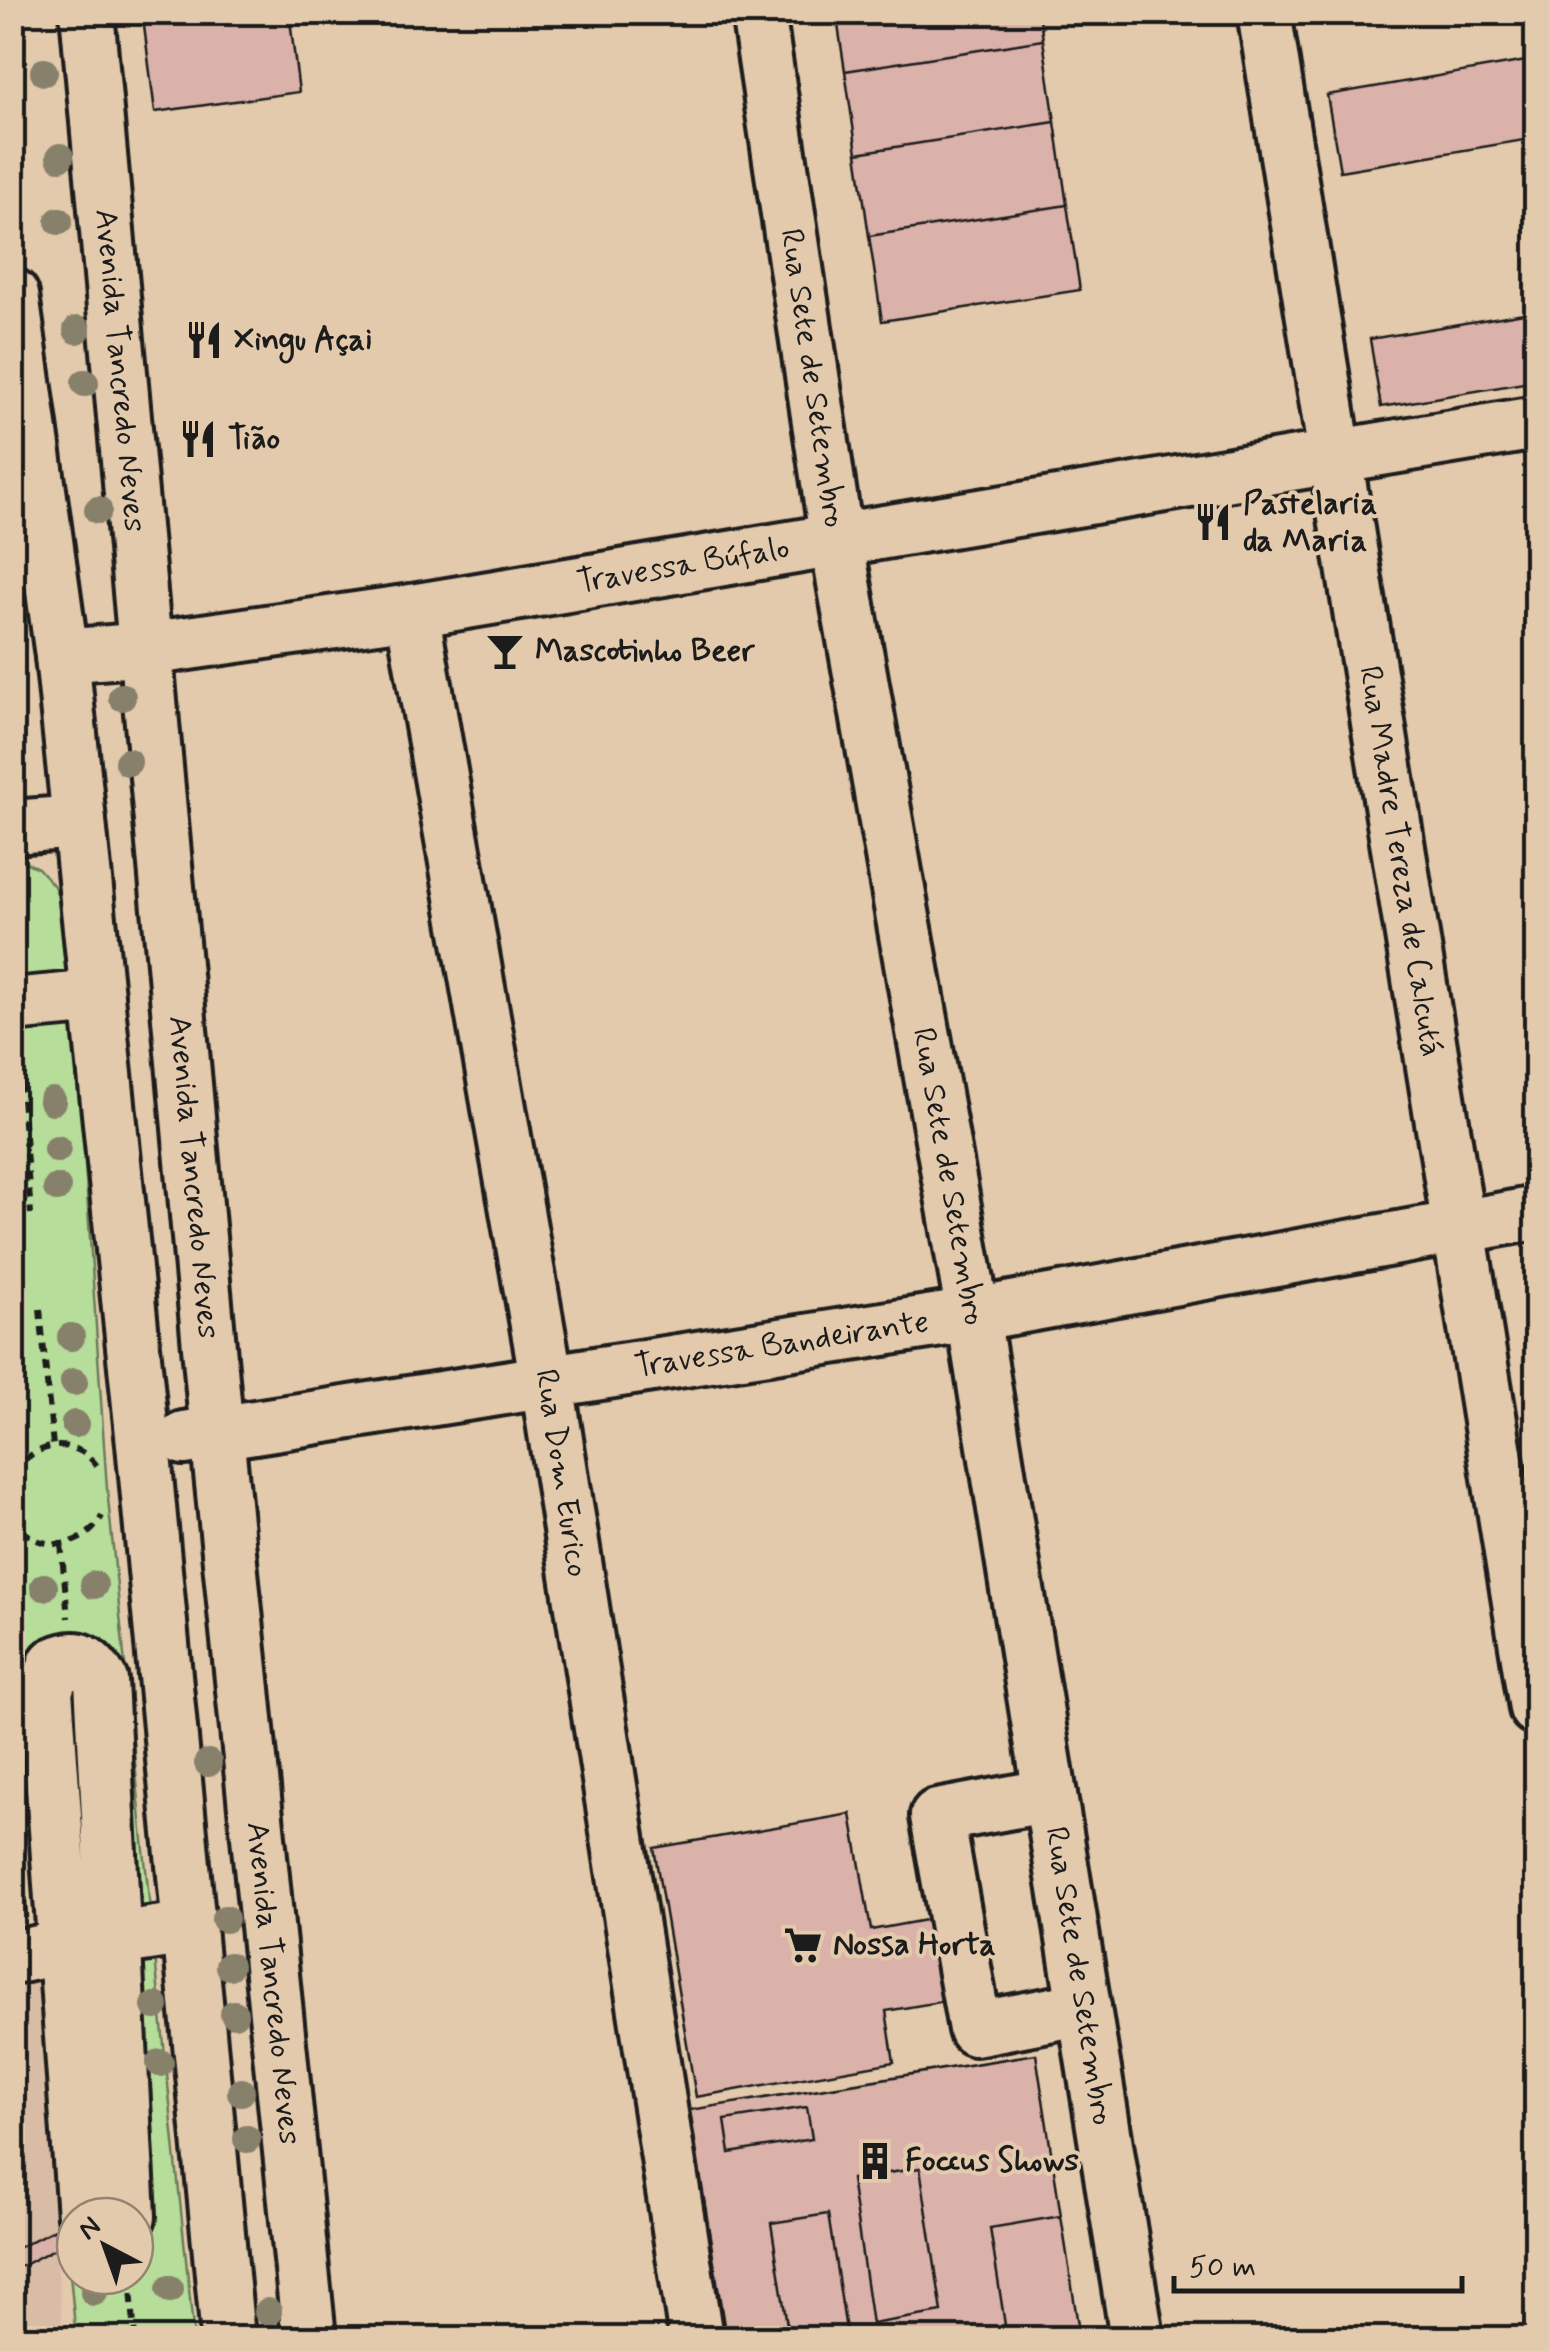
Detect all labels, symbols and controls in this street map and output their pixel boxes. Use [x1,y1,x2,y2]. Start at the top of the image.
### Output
street label: Avenida Tancredo Neves [84,207,155,534]
street label: Rua Sete de Setembro [769,226,855,530]
restaurant icon: Xingu Açai [183,319,225,361]
place label: Xingu Açai [234,319,373,364]
restaurant icon: Tião [177,418,219,460]
place label: Tião [228,418,280,460]
place label: Pastelaria da Maria [1243,483,1377,562]
restaurant icon: Pastelaria da Maria [1192,501,1234,543]
street label: Travessa Búfalo [574,527,793,604]
bar icon: Mascotinho Beer [484,630,526,672]
place label: Mascotinho Beer [535,630,755,672]
street label: Rua Madre Tereza de Calcutá [1348,663,1452,1060]
street label: Avenida Tancredo Neves [158,1014,229,1341]
street label: Rua Sete de Setembro [902,1024,995,1329]
street label: Travessa Bandeirante [632,1301,932,1388]
street label: Rua Dom Eurico [524,1366,598,1580]
street label: Avenida Tancredo Neves [236,1820,310,2147]
street label: Rua Sete de Setembro [1034,1824,1124,2128]
supermarket icon: Nossa Horta [782,1924,824,1966]
place label: Nossa Horta [833,1924,996,1966]
building icon: Foccus Shows [854,2140,896,2182]
place label: Foccus Shows [905,2140,1079,2182]
north arrow [55,2196,155,2296]
text: N [71,2209,109,2249]
scale bar [1174,2231,1462,2293]
text: 50 m [1189,2248,1256,2287]

